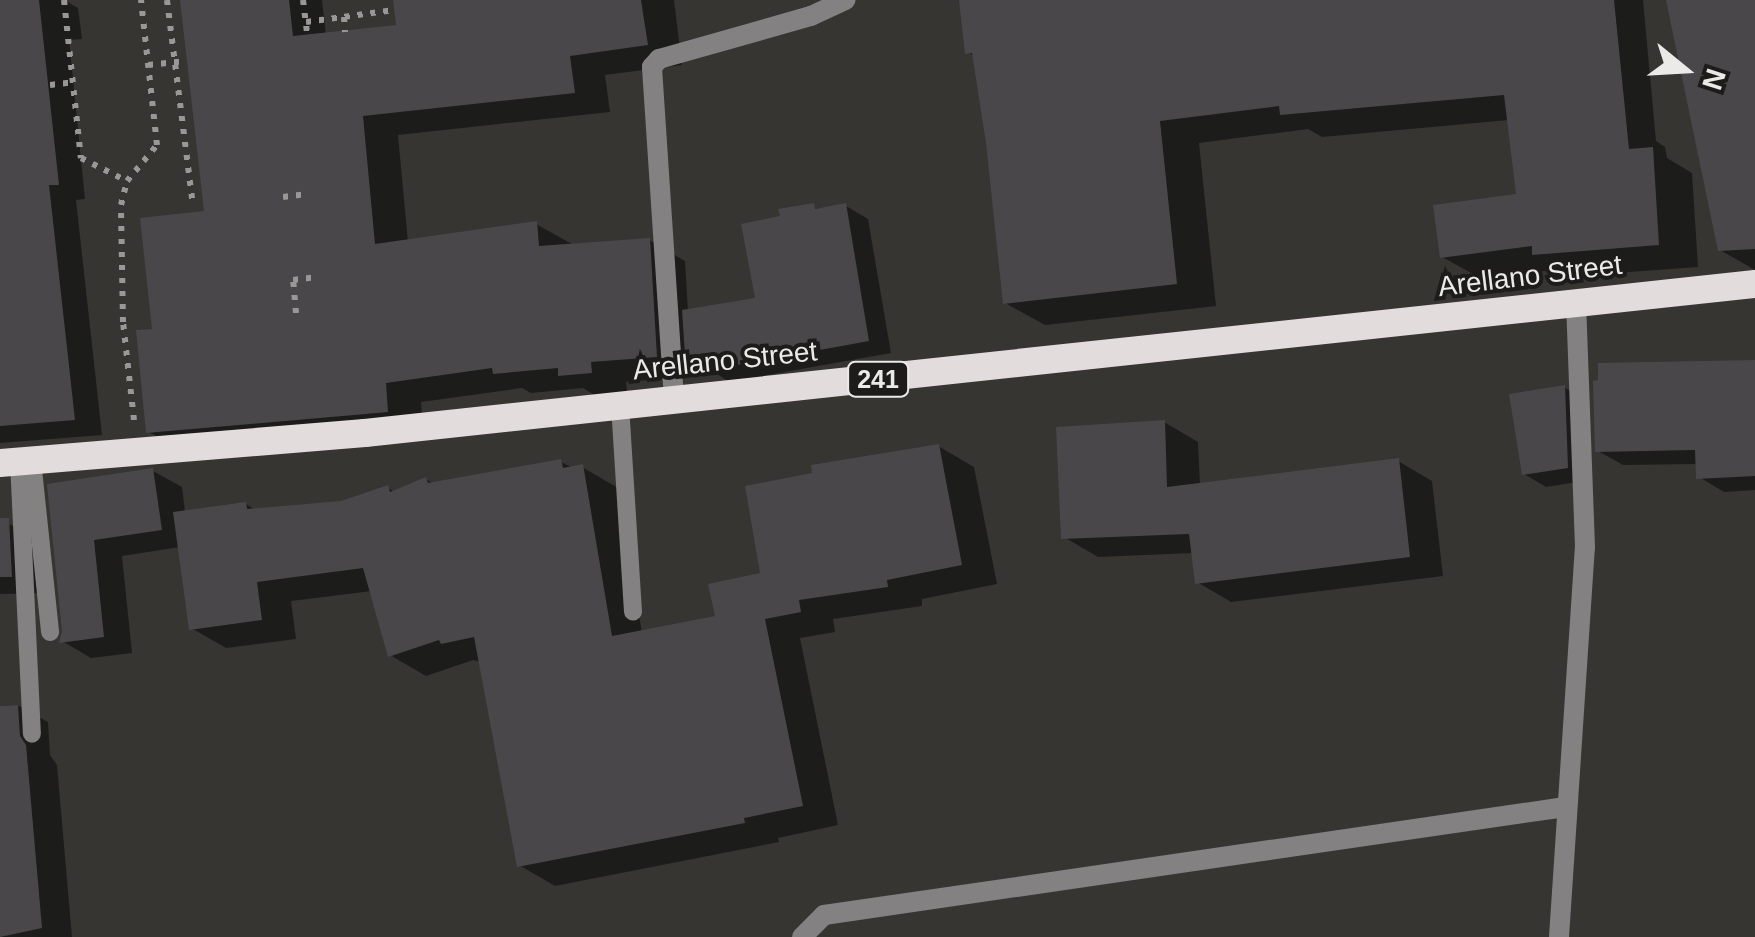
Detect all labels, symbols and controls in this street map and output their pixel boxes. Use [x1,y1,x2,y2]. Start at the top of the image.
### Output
north arrow [1635,20,1735,120]
text: N [1696,65,1732,94]
street label: Arellano Street [1436,248,1624,304]
street label: Arellano Street [631,335,819,387]
road number: 241 [846,359,910,399]

